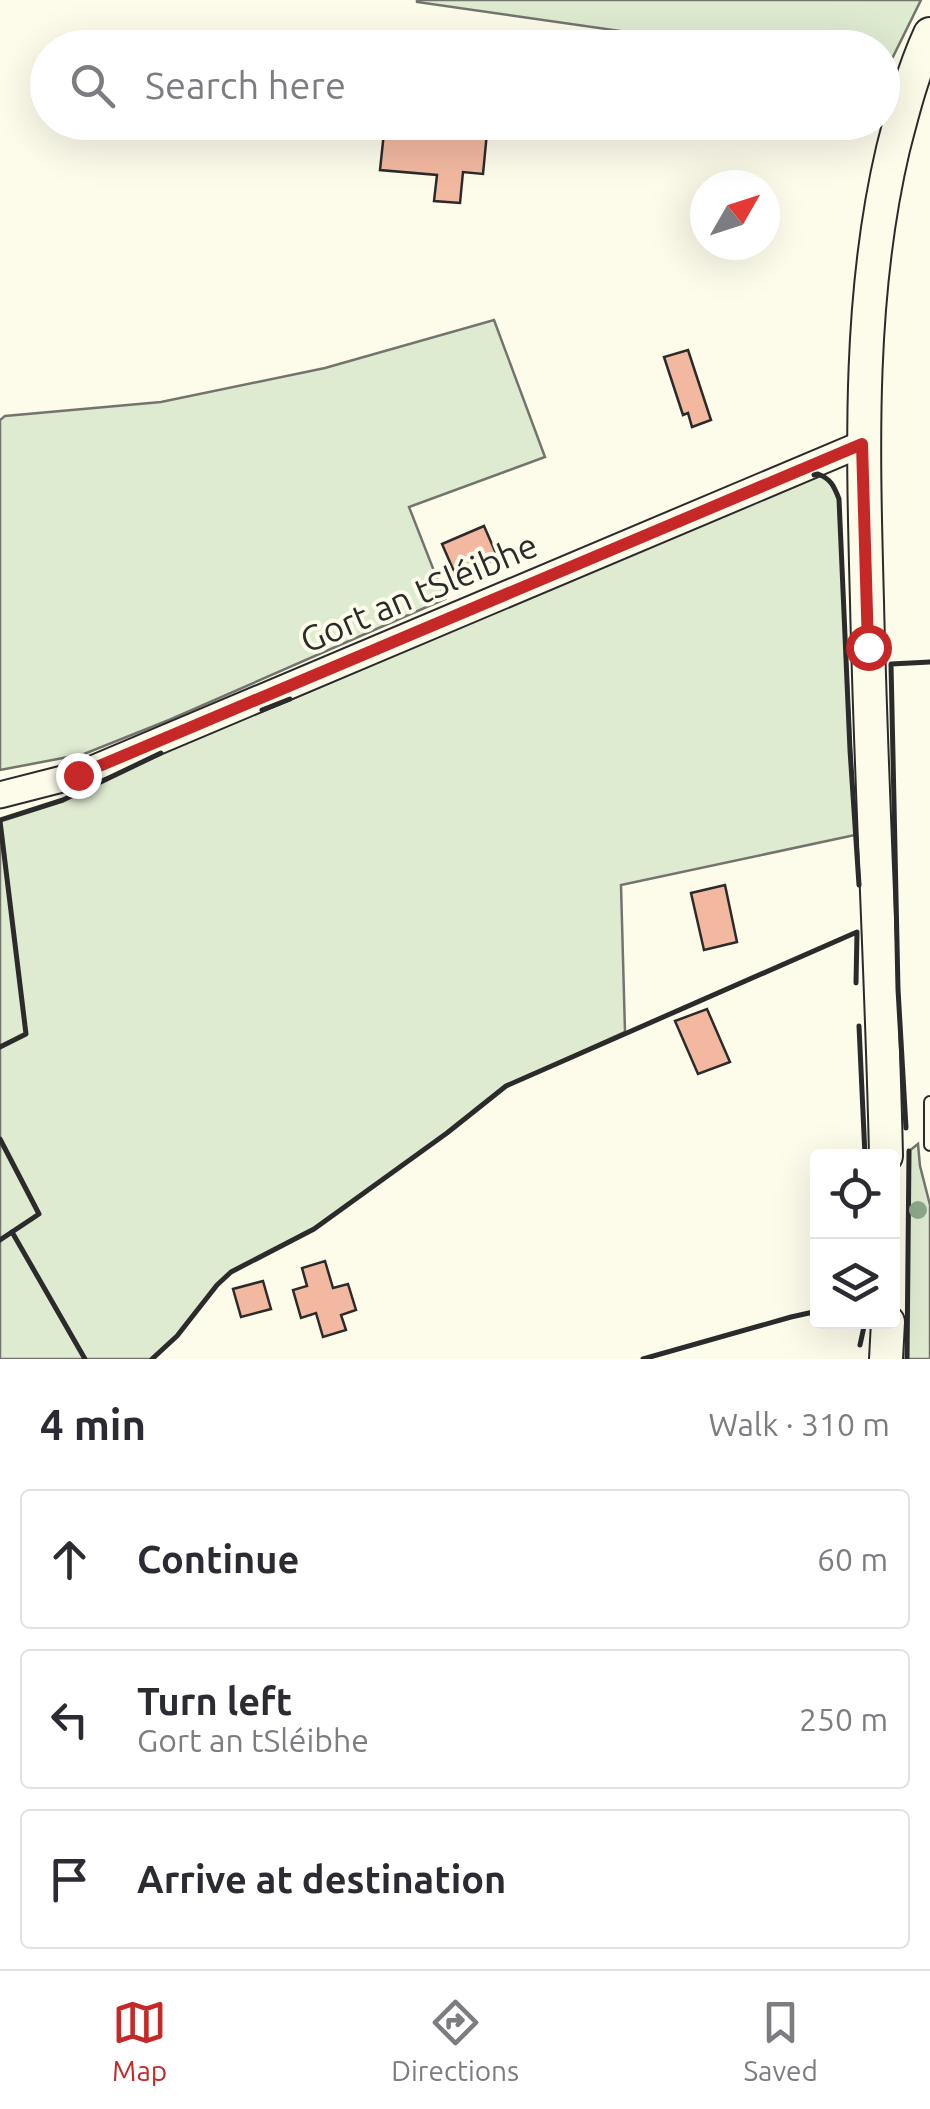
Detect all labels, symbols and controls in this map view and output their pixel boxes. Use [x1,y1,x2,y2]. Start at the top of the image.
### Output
search box [30,30,900,140]
icon: search [65,58,120,113]
text: Search here [145,64,346,106]
north arrow [690,170,780,260]
street label: Gort an tSléibhe [294,524,543,660]
route start [846,625,892,671]
route end [56,753,102,799]
map controls [810,1149,900,1329]
button: locate [810,1149,900,1239]
button: layers [810,1239,900,1329]
text: 4 min [40,1401,146,1448]
text: Walk · 310 m [708,1406,890,1442]
icon: ahead [42,1532,97,1587]
text: Continue [137,1538,299,1580]
text: 60 m [817,1541,888,1577]
text: Turn left [137,1680,292,1722]
icon: left [42,1692,97,1747]
text: 250 m [799,1701,888,1737]
text: Gort an tSléibhe [137,1722,369,1758]
icon: arrive [42,1852,97,1907]
text: Arrive at destination [137,1858,506,1900]
tab: Map [112,1995,167,2086]
tab: Directions [391,1995,519,2086]
tab: Saved [743,1995,818,2086]

